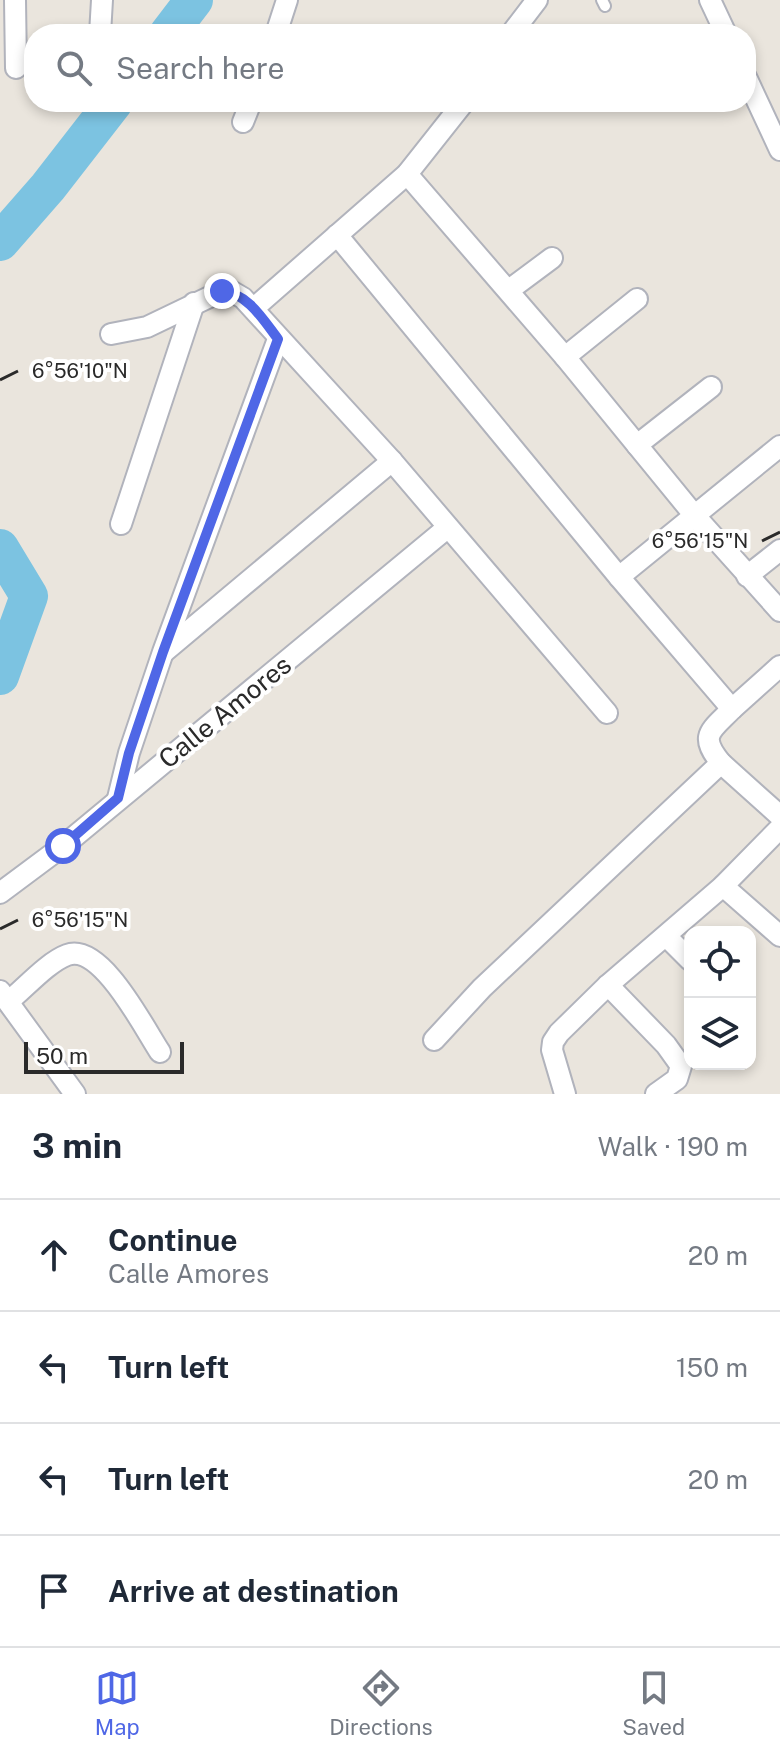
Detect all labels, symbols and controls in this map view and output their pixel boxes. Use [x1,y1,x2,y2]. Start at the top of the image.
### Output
search box [24,24,756,112]
icon: search [52,46,96,90]
text: Search here [116,50,284,86]
route end [204,273,240,309]
text: 6°56'10"N [32,359,128,383]
text: 6°56'15"N [652,529,748,553]
street label: Calle Amores [152,649,297,774]
route start [45,828,81,864]
text: 6°56'15"N [32,908,128,932]
map controls [684,926,756,1070]
button: locate [684,926,756,998]
button: layers [684,998,756,1070]
scale bar [24,1038,184,1074]
text: 50 m [36,1043,88,1069]
text: 3 min [32,1126,122,1166]
text: Walk · 190 m [598,1131,748,1162]
text: Continue [108,1222,238,1258]
icon: ahead [32,1233,76,1277]
text: 20 m [688,1240,748,1271]
text: Calle Amores [108,1258,269,1289]
icon: left [32,1345,76,1389]
text: Turn left [108,1349,229,1385]
text: 150 m [676,1352,748,1383]
icon: left [32,1457,76,1501]
text: Turn left [108,1461,229,1497]
text: 20 m [688,1464,748,1495]
icon: arrive [32,1569,76,1613]
text: Arrive at destination [108,1573,399,1609]
tab: Map [95,1666,140,1740]
tab: Directions [329,1666,433,1740]
tab: Saved [622,1666,685,1740]

